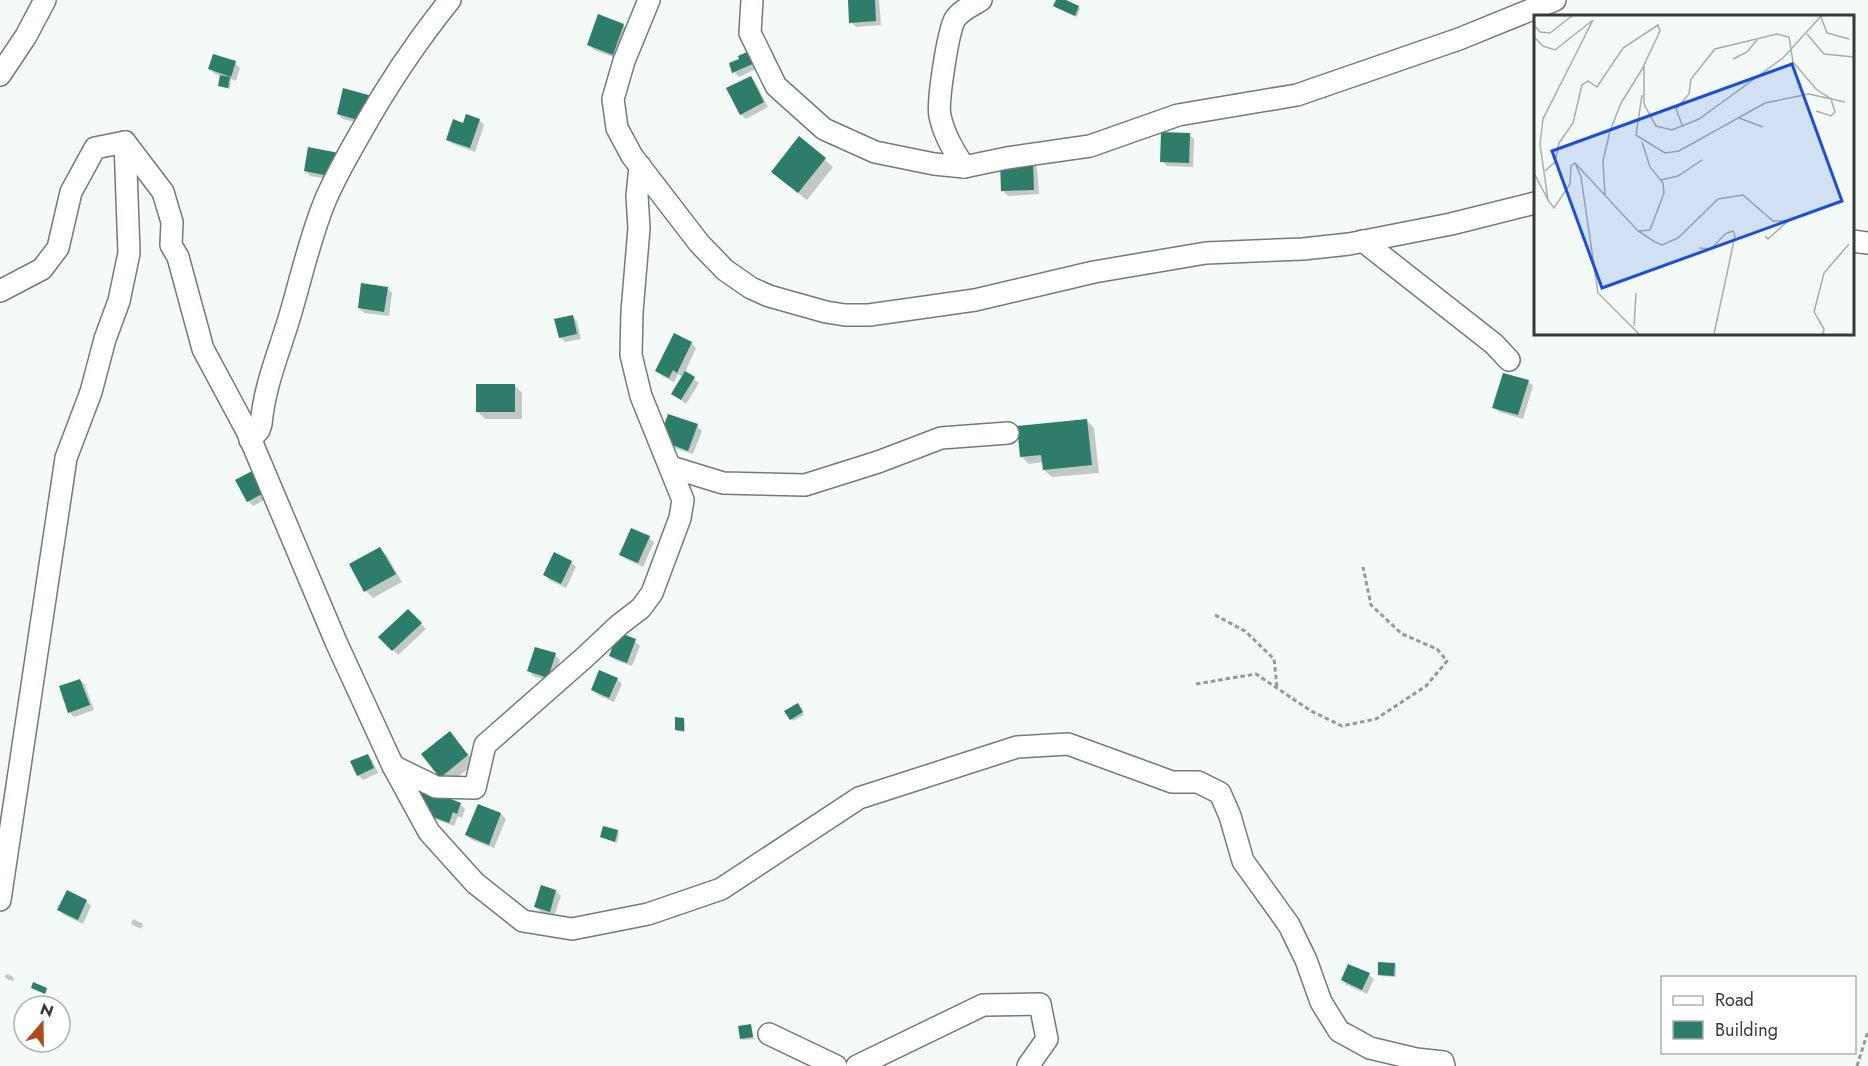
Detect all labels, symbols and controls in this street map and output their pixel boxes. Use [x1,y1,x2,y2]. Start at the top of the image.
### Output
inset map [1534,15,1853,334]
legend [1661,976,1856,1054]
text: Road [1715,987,1754,1013]
north arrow [12,994,72,1054]
text: N [37,997,57,1023]
text: Building [1715,1017,1778,1043]

